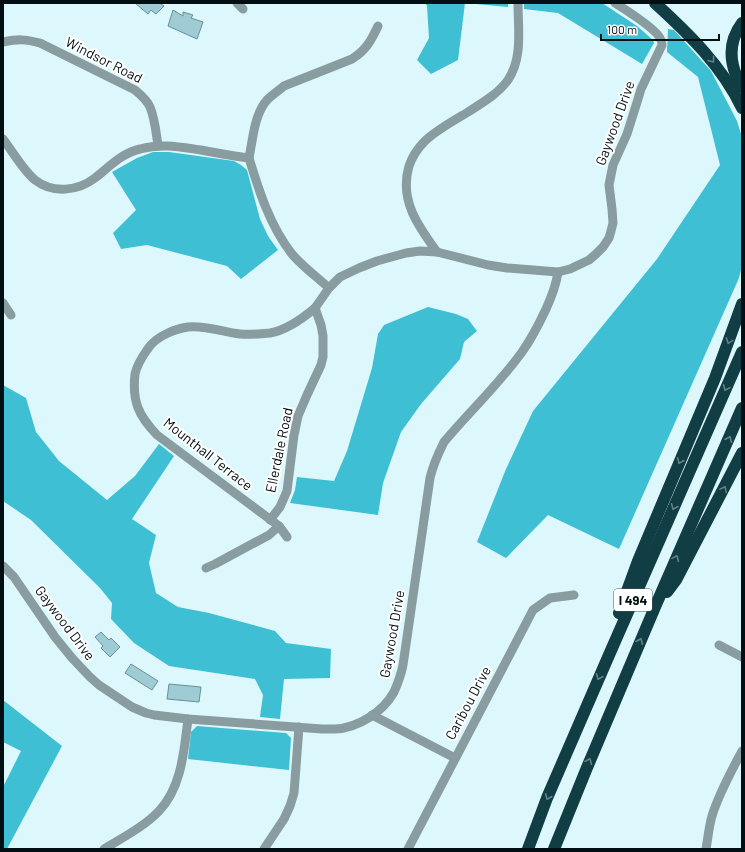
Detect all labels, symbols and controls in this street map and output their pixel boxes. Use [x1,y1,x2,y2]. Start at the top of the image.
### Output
scale bar [601,16,719,42]
text: 100 m [607,22,637,36]
street label: Windsor Road [63,33,146,86]
one-way arrow [707,56,714,63]
street label: Gaywood Drive [591,78,638,167]
one-way arrow [725,337,733,344]
one-way arrow [723,383,731,391]
street label: Ellerdale Road [261,406,296,494]
street label: Mounthall Terrace [160,414,256,494]
one-way arrow [724,436,732,443]
one-way arrow [677,457,685,464]
one-way arrow [719,486,726,493]
one-way arrow [671,502,679,510]
one-way arrow [672,555,680,562]
street label: Gaywood Drive [32,582,99,663]
street label: Gaywood Drive [375,589,408,679]
road number: I 494 [614,589,652,611]
one-way arrow [636,638,644,645]
street label: Caribou Drive [441,663,494,742]
one-way arrow [596,674,604,681]
one-way arrow [585,758,593,765]
one-way arrow [545,792,553,800]

